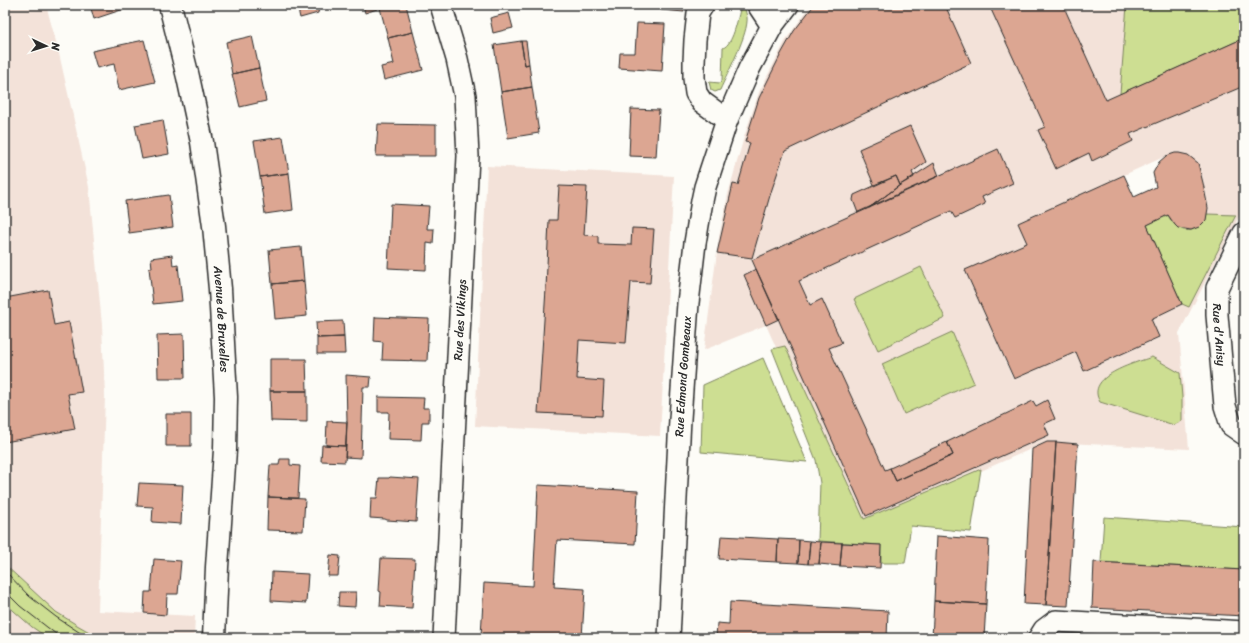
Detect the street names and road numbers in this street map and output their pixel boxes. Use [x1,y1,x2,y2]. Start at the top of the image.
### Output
street label: Avenue de Bruxelles [207,264,236,373]
street label: Rue des Vikings [447,279,473,361]
street label: Rue d'Anisy [1206,303,1232,368]
street label: Rue Edmond Gombeaux [668,314,698,437]

